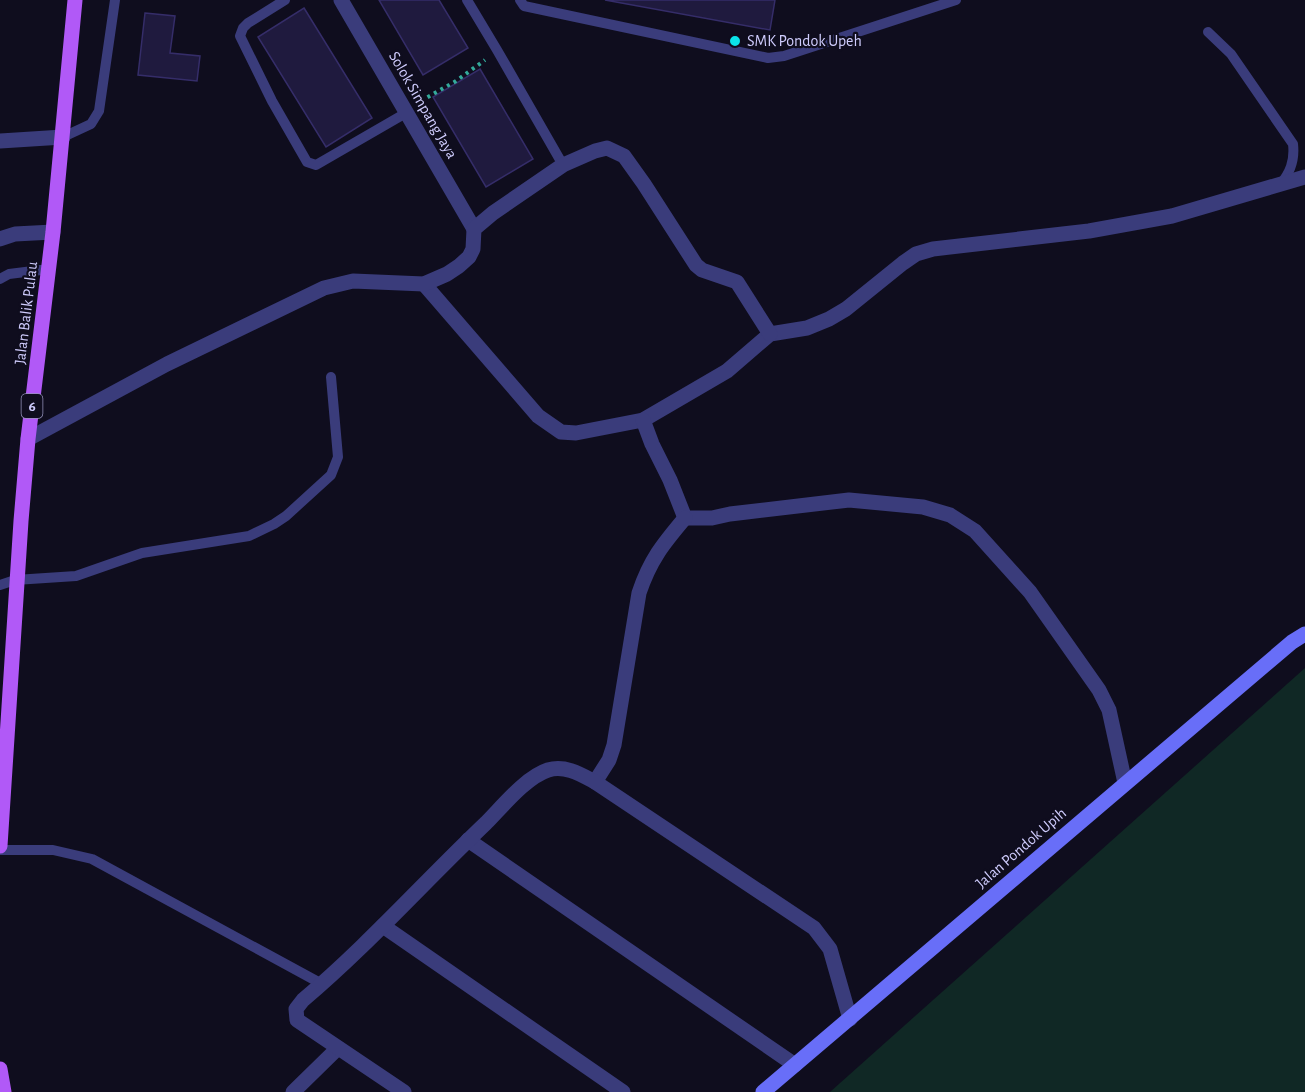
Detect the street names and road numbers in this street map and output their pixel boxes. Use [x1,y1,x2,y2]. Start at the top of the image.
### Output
street label: Solok Simpang Jaya [385,49,460,162]
street label: Jalan Balik Pulau [12,261,40,365]
road number: 6 [22,394,42,418]
street label: Jalan Pondok Upih [973,805,1069,891]

